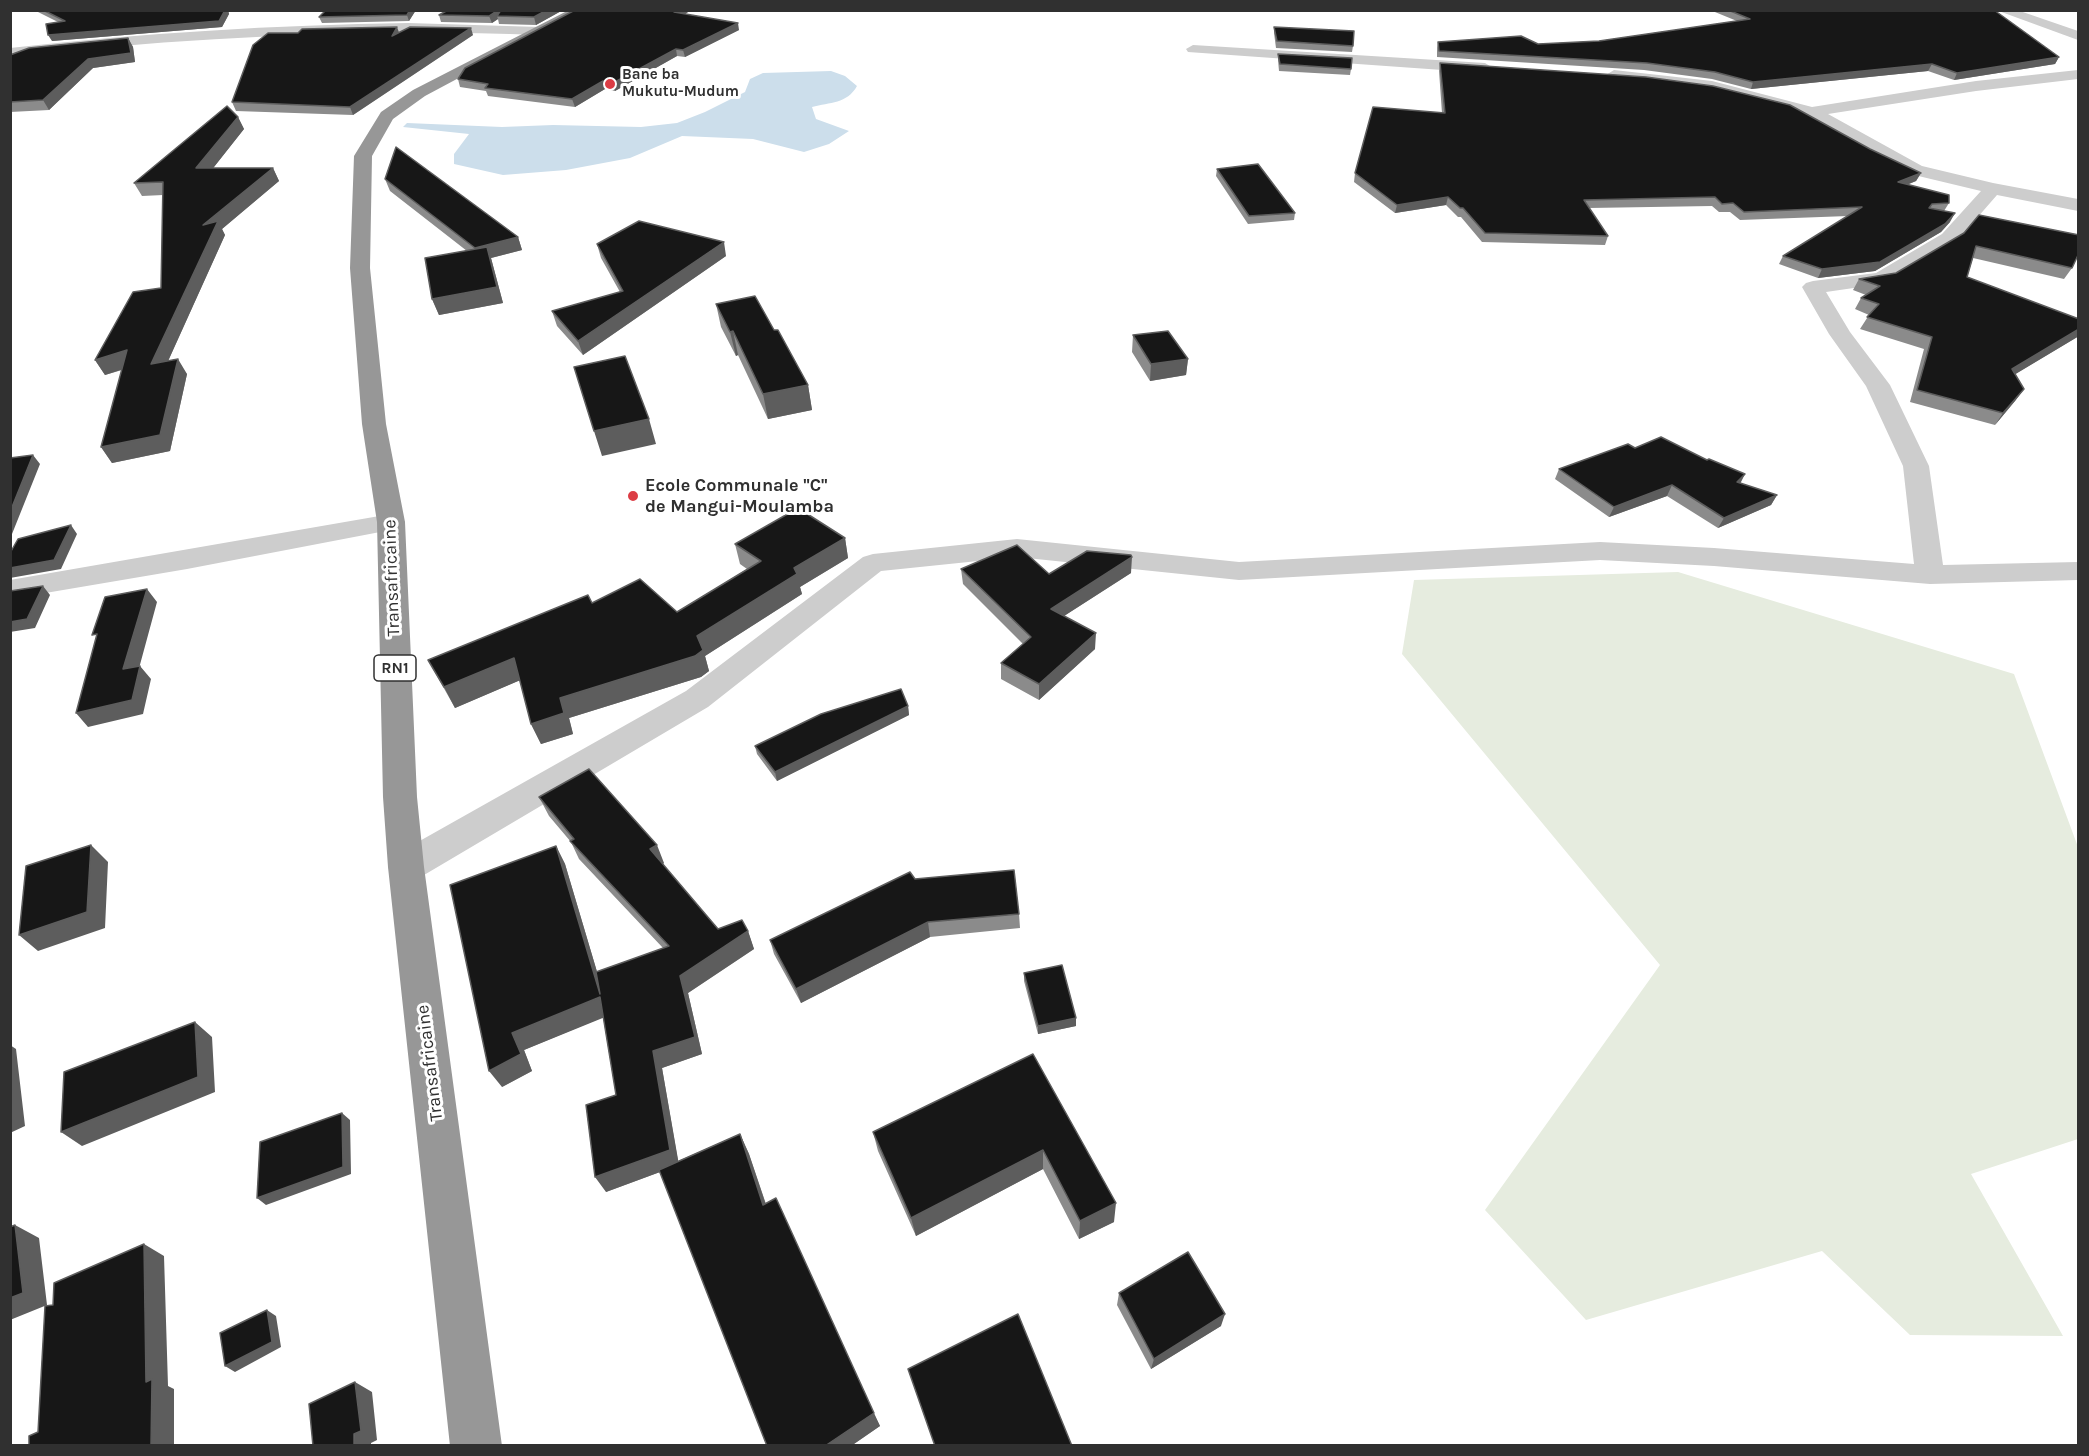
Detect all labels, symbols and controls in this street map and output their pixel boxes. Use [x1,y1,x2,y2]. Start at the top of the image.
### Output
place label: Bane ba Mukutu-Mudum [622,66,739,101]
marker: Bane ba Mukutu-Mudum [603,77,617,91]
place label: Ecole Communale ''C'' de Mangui-Moulamba [645,475,834,518]
marker: Ecole Communale ''C'' de Mangui-Moulamba [626,489,640,503]
street label: Transafricaine [379,519,405,637]
road number: RN1 [374,655,416,681]
street label: Transafricaine [412,1004,448,1122]

